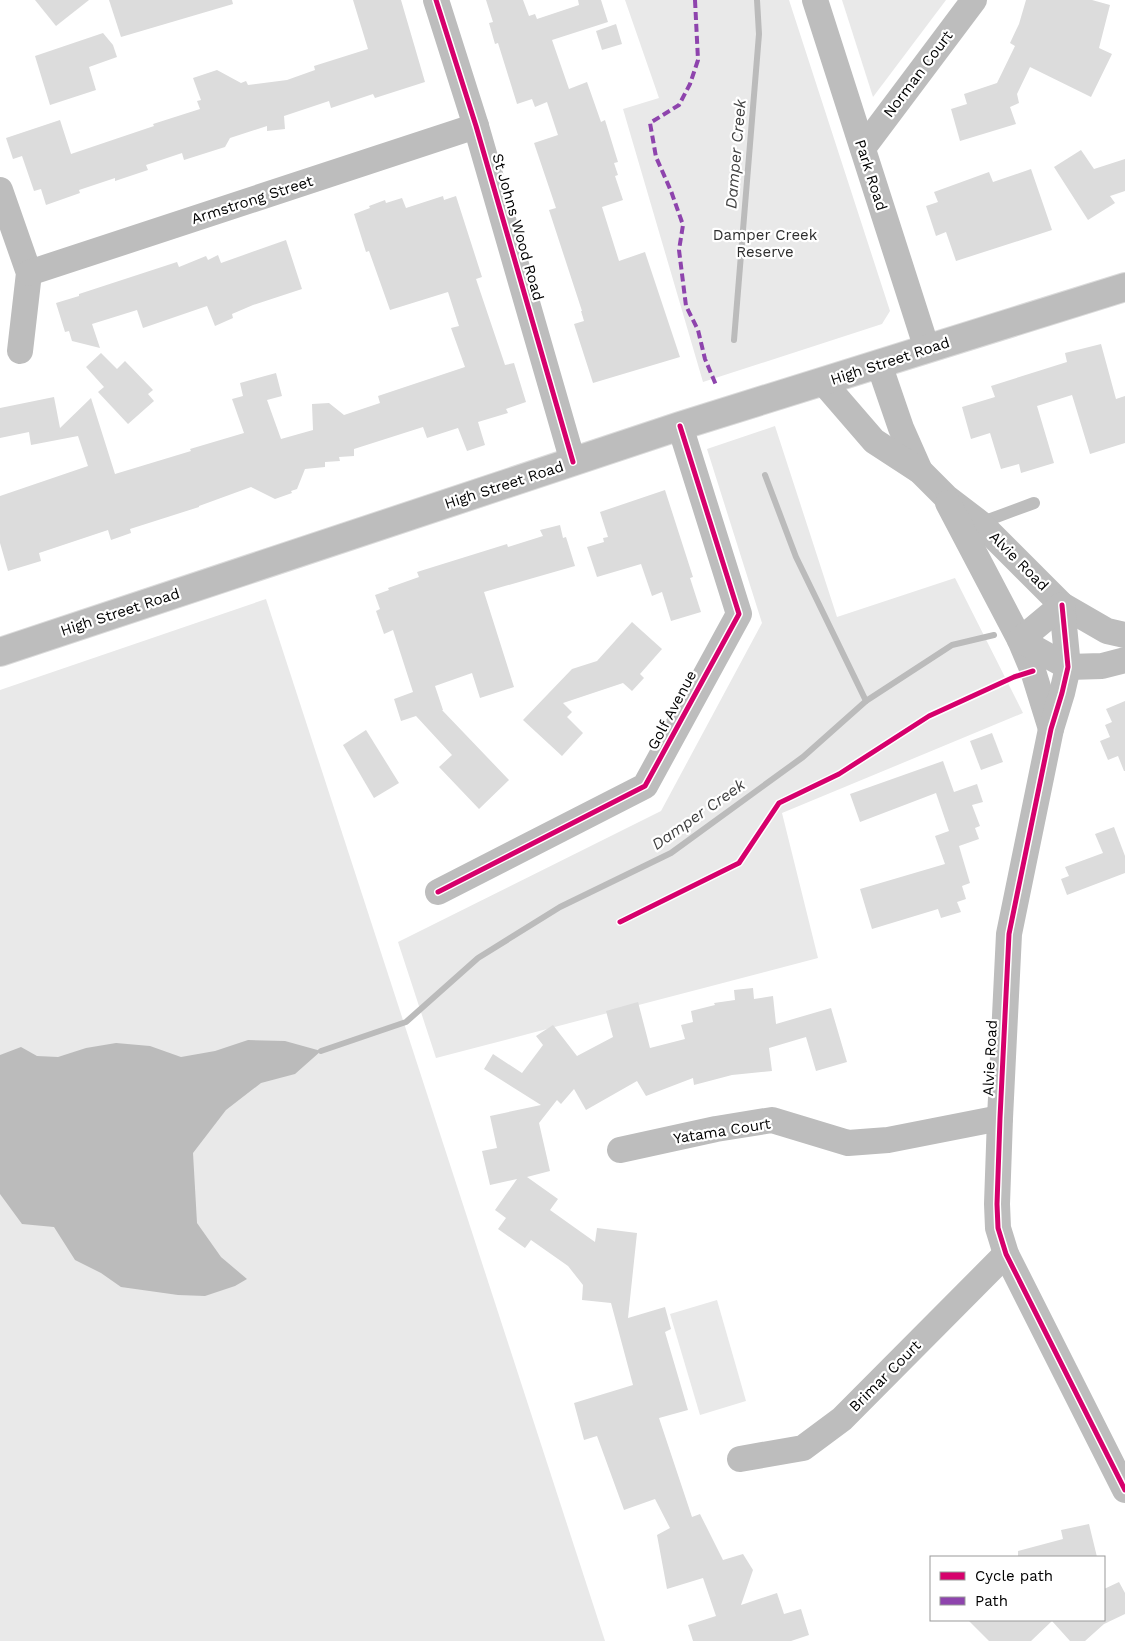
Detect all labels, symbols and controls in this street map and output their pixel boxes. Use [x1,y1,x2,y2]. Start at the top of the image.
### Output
street label: Norman Court [880,27,957,121]
water label: Damper Creek [721,97,750,210]
street label: Park Road [851,137,891,213]
street label: St Johns Wood Road [488,151,548,303]
street label: Armstrong Street [189,172,316,228]
park label: Damper Creek Reserve [713,226,818,261]
street label: High Street Road [828,333,952,389]
street label: High Street Road [442,457,566,513]
street label: Alvie Road [986,528,1052,594]
street label: High Street Road [58,584,182,640]
street label: Golf Avenue [644,667,700,753]
water label: Damper Creek [648,774,750,854]
street label: Alvie Road [979,1019,1001,1097]
street label: Yatama Court [672,1114,773,1148]
street label: Brimar Court [845,1336,925,1416]
legend [930,1556,1105,1621]
text: Cycle path [975,1567,1053,1585]
text: Path [975,1592,1008,1610]

